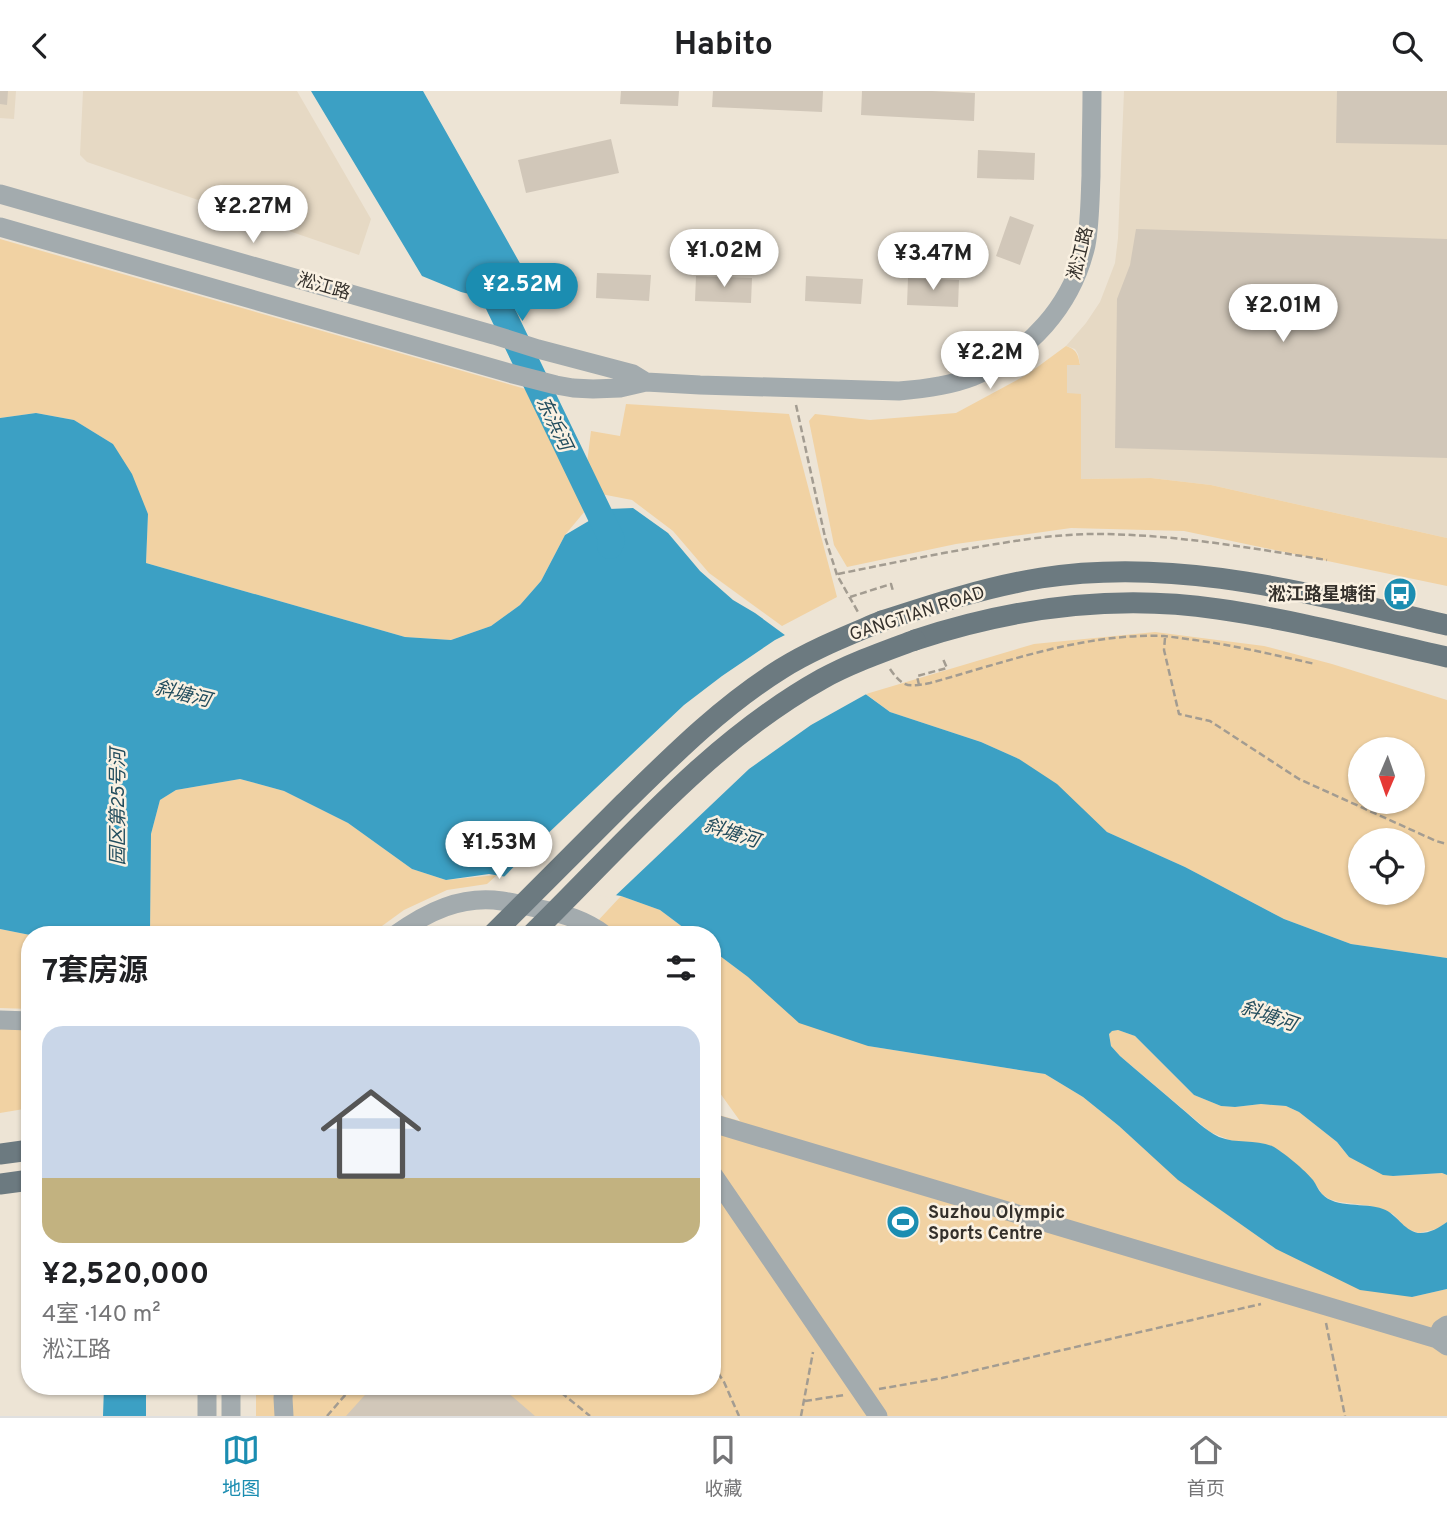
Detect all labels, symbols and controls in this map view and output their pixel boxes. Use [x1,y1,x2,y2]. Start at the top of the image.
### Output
text: Habito [674,26,773,66]
icon: back [21,27,59,65]
icon: search [1388,27,1426,65]
pin: ¥2.27M [196,185,310,245]
text: ¥2.27M [214,193,292,222]
street label: 淞江路 [1064,224,1099,282]
pin: ¥1.02M [667,229,781,289]
pin: ¥3.47M [876,233,990,292]
text: ¥1.02M [686,237,762,266]
text: ¥3.47M [894,240,972,269]
pin: ¥2.52M [465,264,579,323]
street label: 淞江路 [294,269,353,306]
text: ¥2.52M [482,271,562,300]
pin: ¥2.01M [1226,285,1340,344]
text: ¥2.01M [1245,292,1321,321]
pin: ¥2.2M [941,331,1039,391]
text: ¥2.2M [957,339,1023,368]
water label: 东浜河 [530,393,578,458]
bus stop icon: 淞江路星塘街 [1381,575,1419,613]
street label: GANGTIAN ROAD [847,582,988,647]
place label: 淞江路星塘街 [1268,584,1376,607]
water label: 斜塘河 [152,676,217,714]
north arrow [1348,737,1424,814]
map controls [1348,737,1425,905]
water label: 园区第25号河 [107,744,131,866]
water label: 斜塘河 [701,814,766,855]
pin: ¥1.53M [442,821,556,881]
button: locate [1348,828,1425,905]
text: ¥1.53M [461,829,537,858]
icon: filters [662,949,700,987]
text: 7套房源 [42,954,148,991]
water label: 斜塘河 [1237,996,1303,1039]
icon: home [308,1071,434,1197]
place label: Suzhou Olympic Sports Centre [928,1202,1065,1246]
sports icon: Suzhou Olympic Sports Centre [884,1203,922,1241]
text: ¥2,520,000 [42,1257,209,1294]
text: 4室 · 140 m² [42,1301,160,1330]
text: 淞江路 [42,1337,111,1366]
tab: 地图 [222,1431,260,1502]
tab: 收藏 [704,1431,743,1502]
tab: 首页 [1187,1431,1225,1502]

